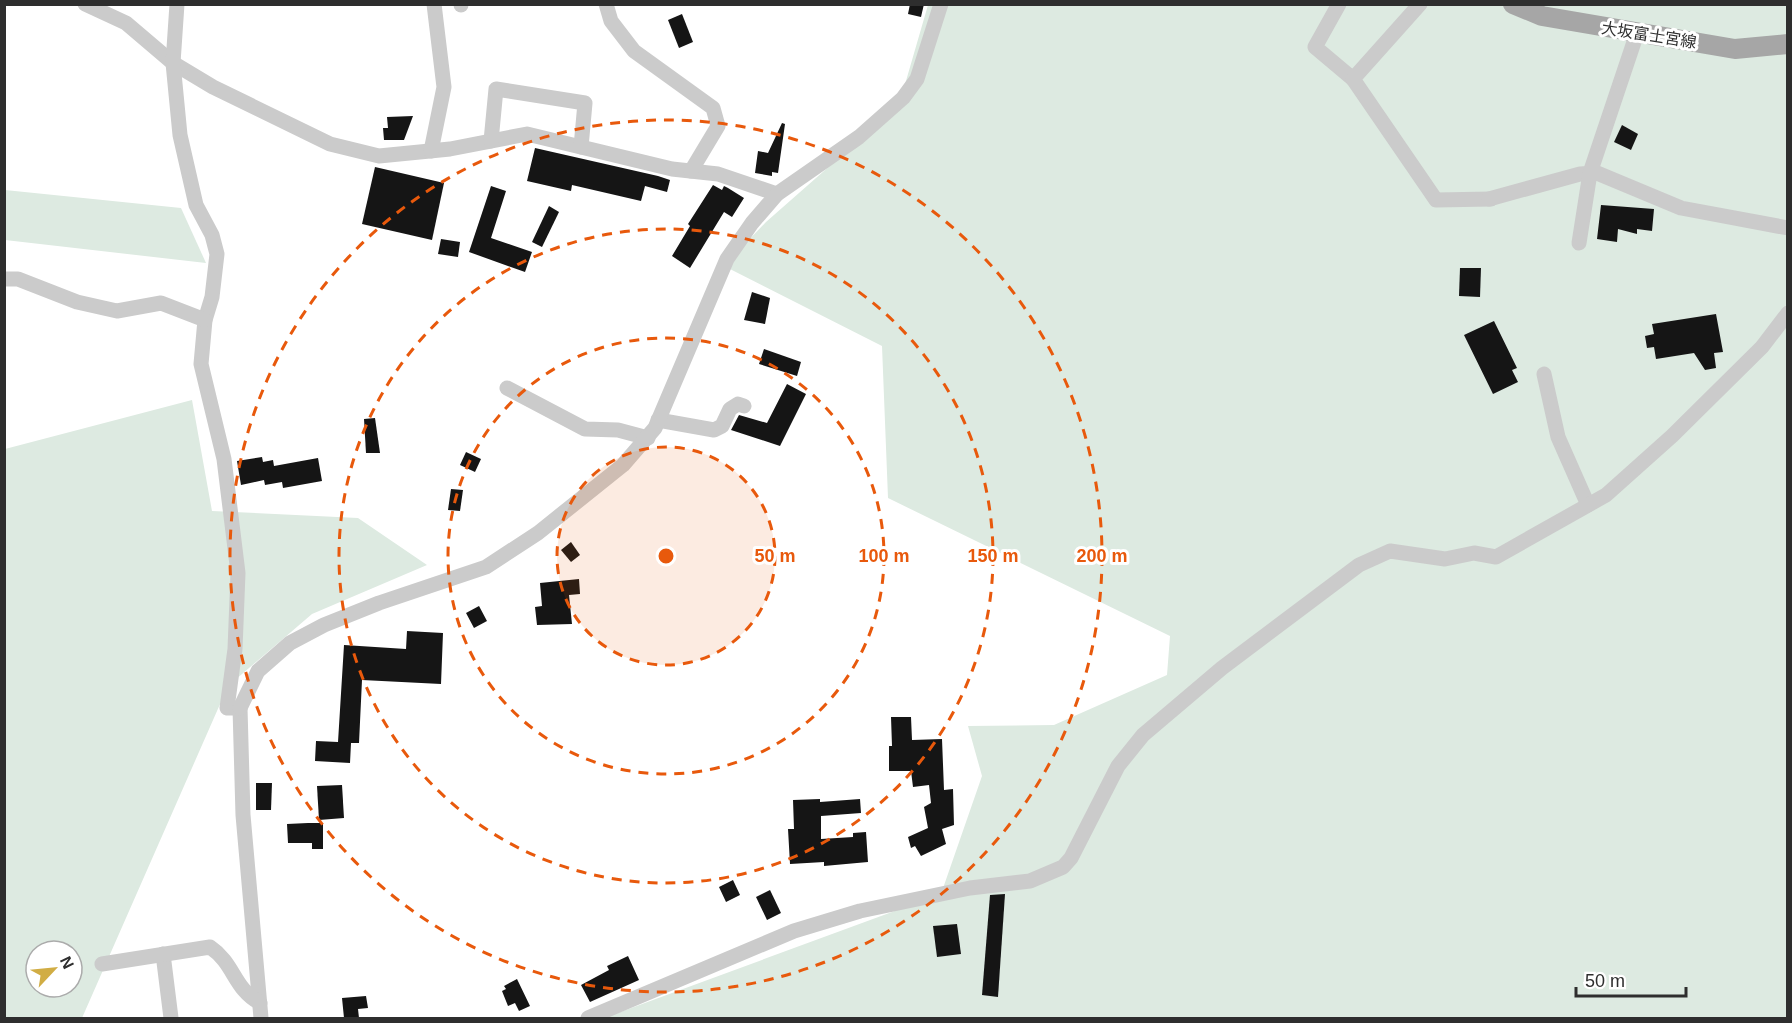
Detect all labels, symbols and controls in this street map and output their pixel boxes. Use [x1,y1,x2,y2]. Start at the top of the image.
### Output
street label: 大坂富士宮線 [1600,19,1698,51]
centre of rings [656,546,676,566]
text: 50 m [754,546,796,566]
text: 100 m [858,546,910,566]
text: 150 m [967,546,1019,566]
text: 200 m [1076,546,1128,566]
north arrow [24,939,84,999]
text: N [57,954,77,972]
scale bar [1576,960,1686,998]
text: 50 m [1585,971,1625,991]

